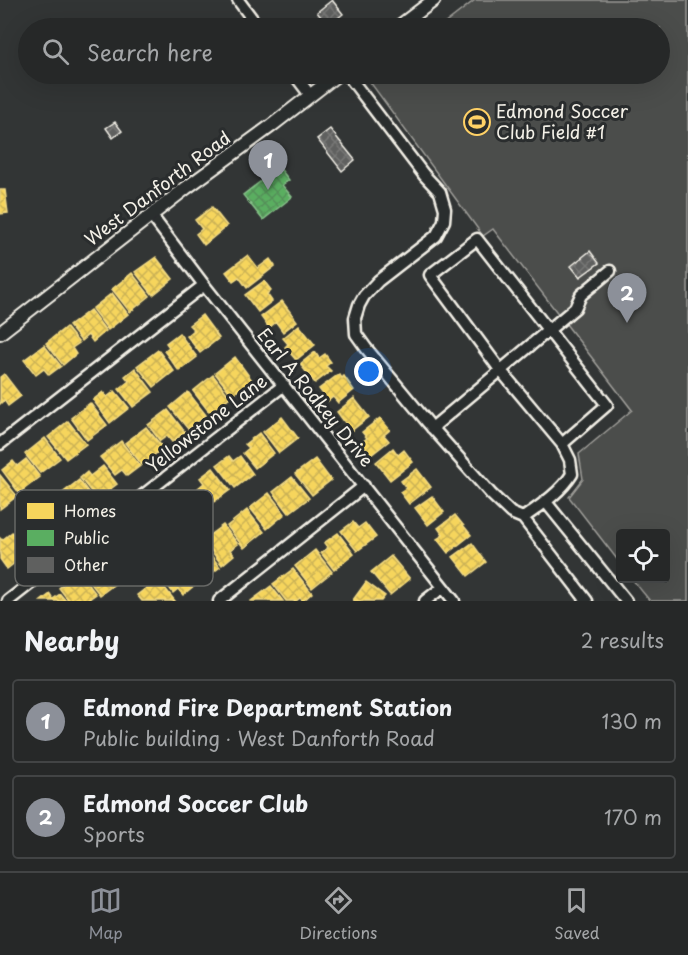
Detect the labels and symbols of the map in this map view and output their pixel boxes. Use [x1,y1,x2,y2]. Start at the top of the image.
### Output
place label: Edmond Soccer Club Field #1 [496,97,629,145]
sports icon: Edmond Soccer Club Field #1 [462,107,492,137]
street label: West Danforth Road [78,124,236,252]
pin: 1 [248,140,288,190]
pin: 2 [608,274,646,323]
street label: Earl A Rodkey Drive [252,322,381,472]
your location [354,357,383,386]
street label: Yellowstone Lane [140,367,272,479]
legend [15,490,213,586]
text: Homes [64,498,116,522]
text: Public [64,525,109,549]
text: Other [64,552,108,576]

